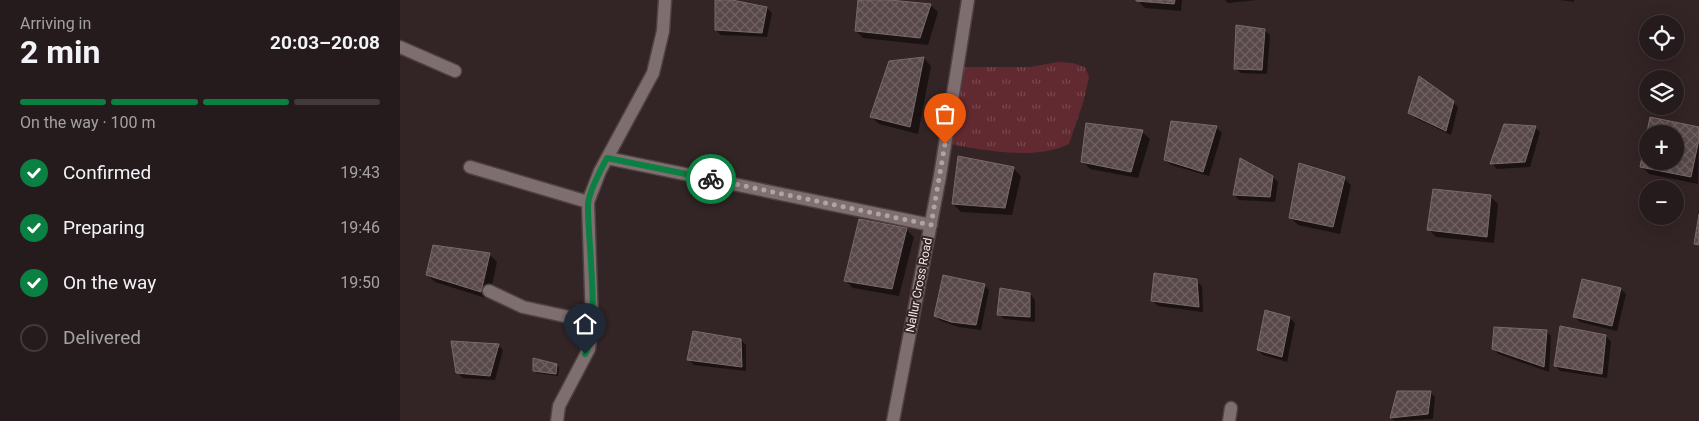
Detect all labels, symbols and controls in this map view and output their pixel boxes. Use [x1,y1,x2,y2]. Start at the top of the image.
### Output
text: Arriving in [20,14,91,33]
map controls [1639,15,1684,225]
button: locate [1639,15,1684,60]
text: 20:03–20:08 [270,31,380,54]
text: 2 min [20,33,100,71]
button: layers [1639,70,1684,115]
pin [924,93,966,144]
icon: bag [931,100,959,128]
text: On the way · 100 m [20,113,156,132]
button: + [1639,125,1684,170]
courier [686,154,736,204]
icon: check [20,159,48,187]
text: Confirmed [63,161,151,184]
text: 19:43 [340,163,380,182]
icon: bike [697,165,725,193]
button: − [1639,180,1684,225]
icon: check [20,214,48,242]
text: Preparing [63,216,145,239]
text: 19:46 [340,218,380,237]
street label: Nallur Cross Road [903,237,935,333]
icon: check [20,269,48,297]
text: On the way [63,271,156,294]
text: 19:50 [340,273,380,292]
pin [564,303,606,354]
icon: home [571,310,599,338]
text: Delivered [63,326,141,349]

